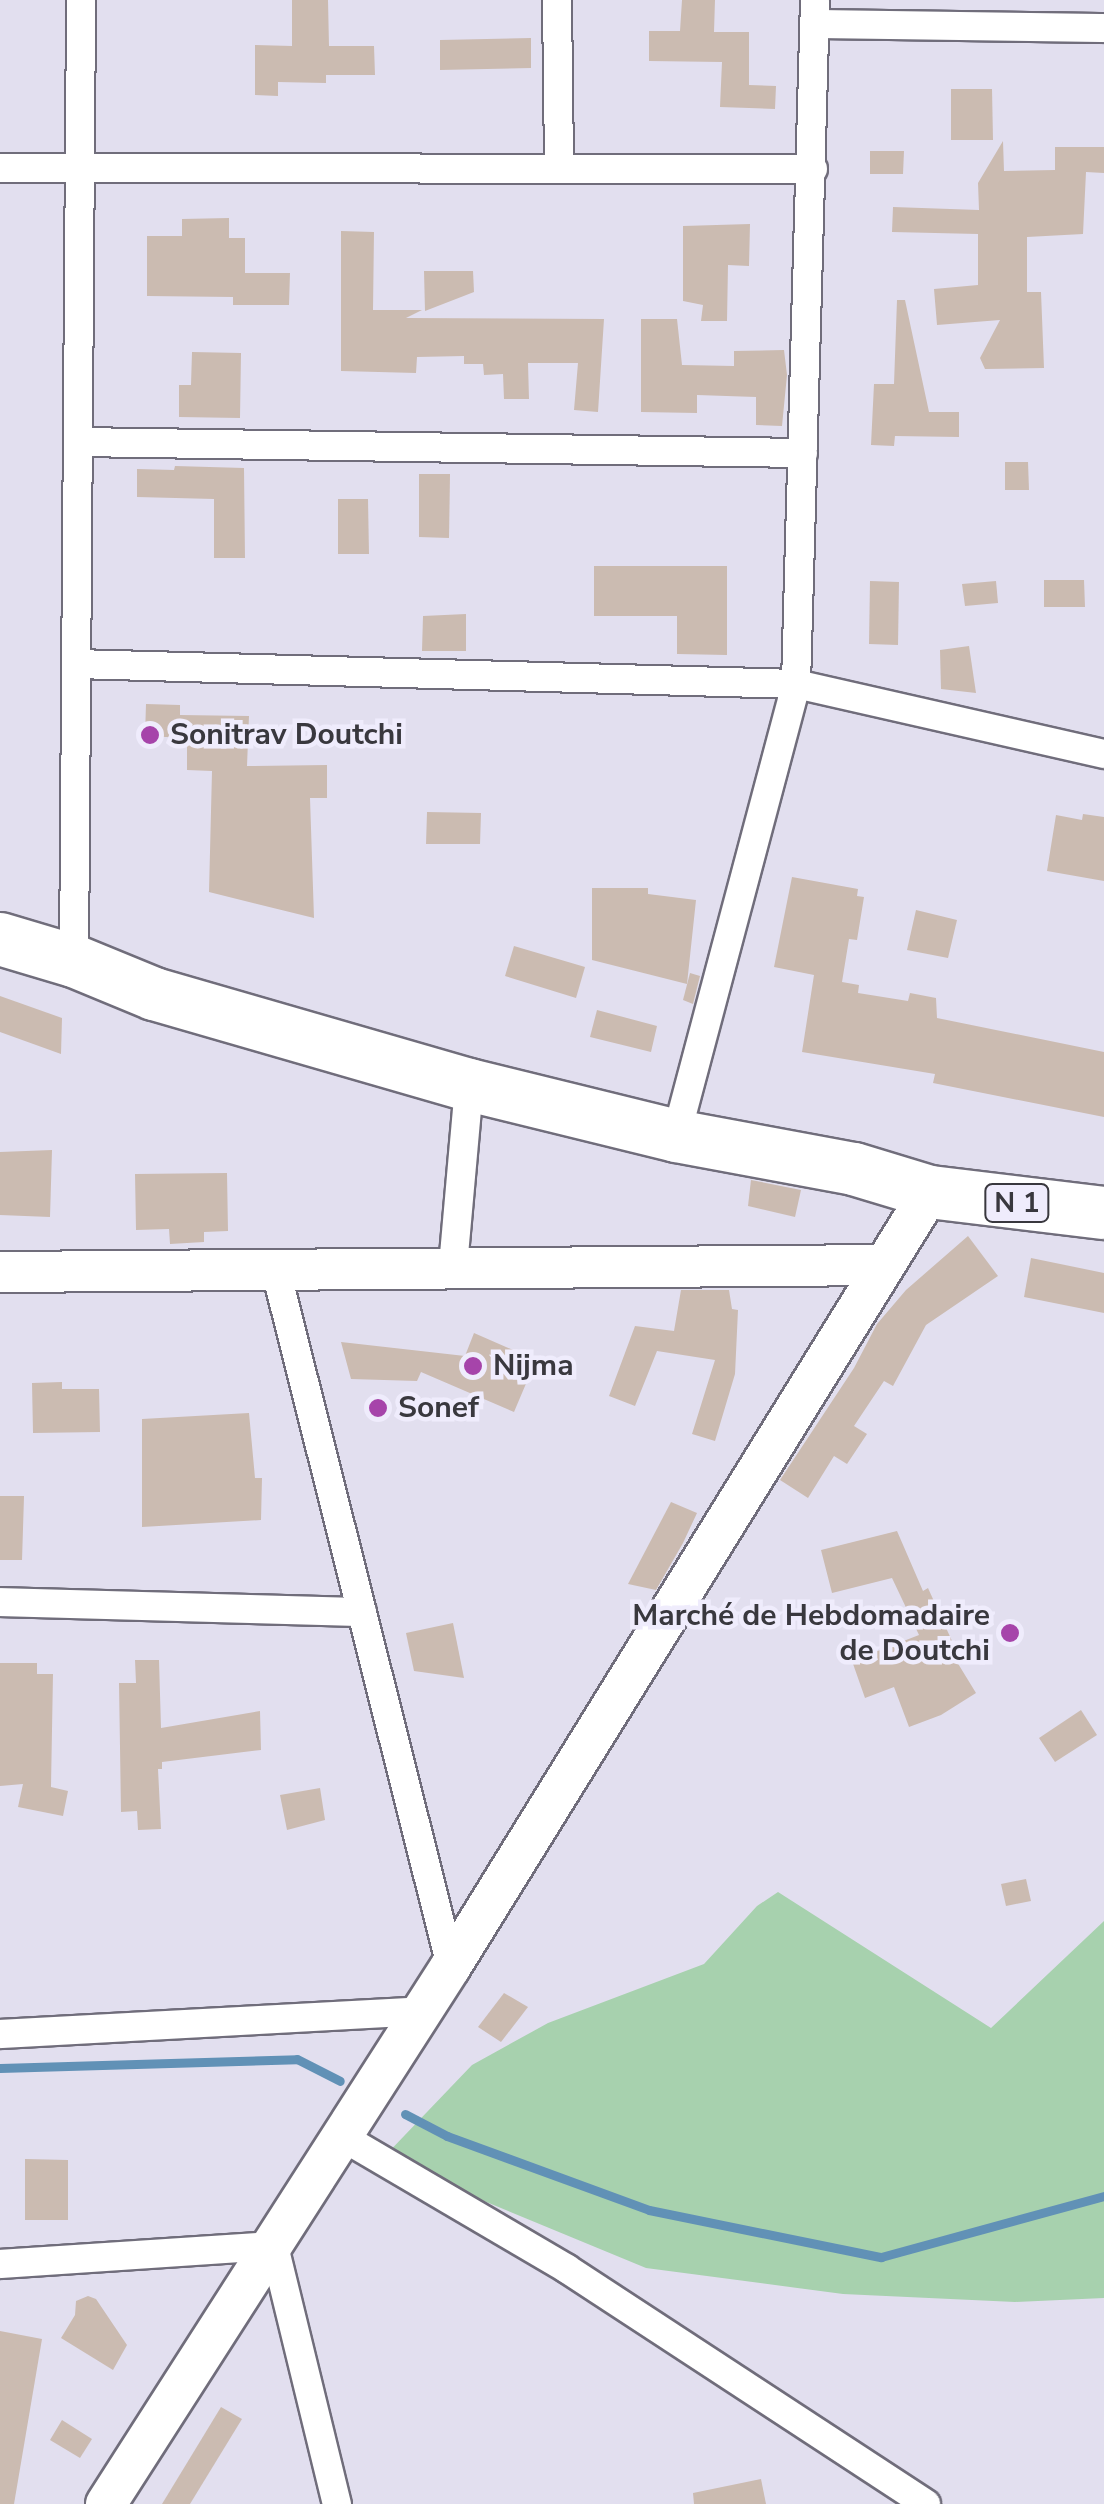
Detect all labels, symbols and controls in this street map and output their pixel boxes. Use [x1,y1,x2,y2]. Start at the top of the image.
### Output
place label: Sonitrav Doutchi [170,717,403,753]
marker: Sonitrav Doutchi [139,724,161,746]
road number: N 1 [982,1180,1052,1226]
place label: Nijma [493,1348,574,1384]
marker: Nijma [462,1355,484,1377]
place label: Sonef [398,1390,479,1426]
marker: Sonef [367,1397,389,1419]
place label: Marché de Hebdomadaire de Doutchi [632,1598,990,1668]
marker: Marché de Hebdomadaire de Doutchi [999,1622,1021,1644]

